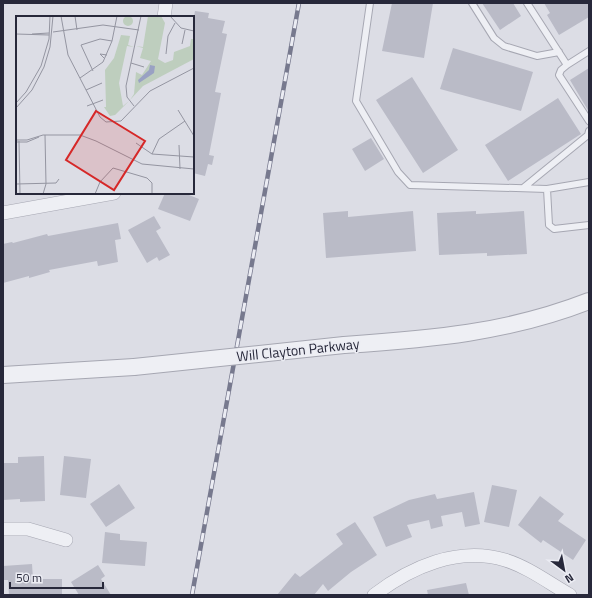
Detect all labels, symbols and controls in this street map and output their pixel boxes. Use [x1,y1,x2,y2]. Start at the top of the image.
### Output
inset map [16,16,194,194]
street label: Will Clayton Parkway [235,333,361,366]
north arrow [544,550,584,590]
scale bar [10,564,103,590]
text: 50 m [16,568,42,587]
text: N [562,570,577,587]

